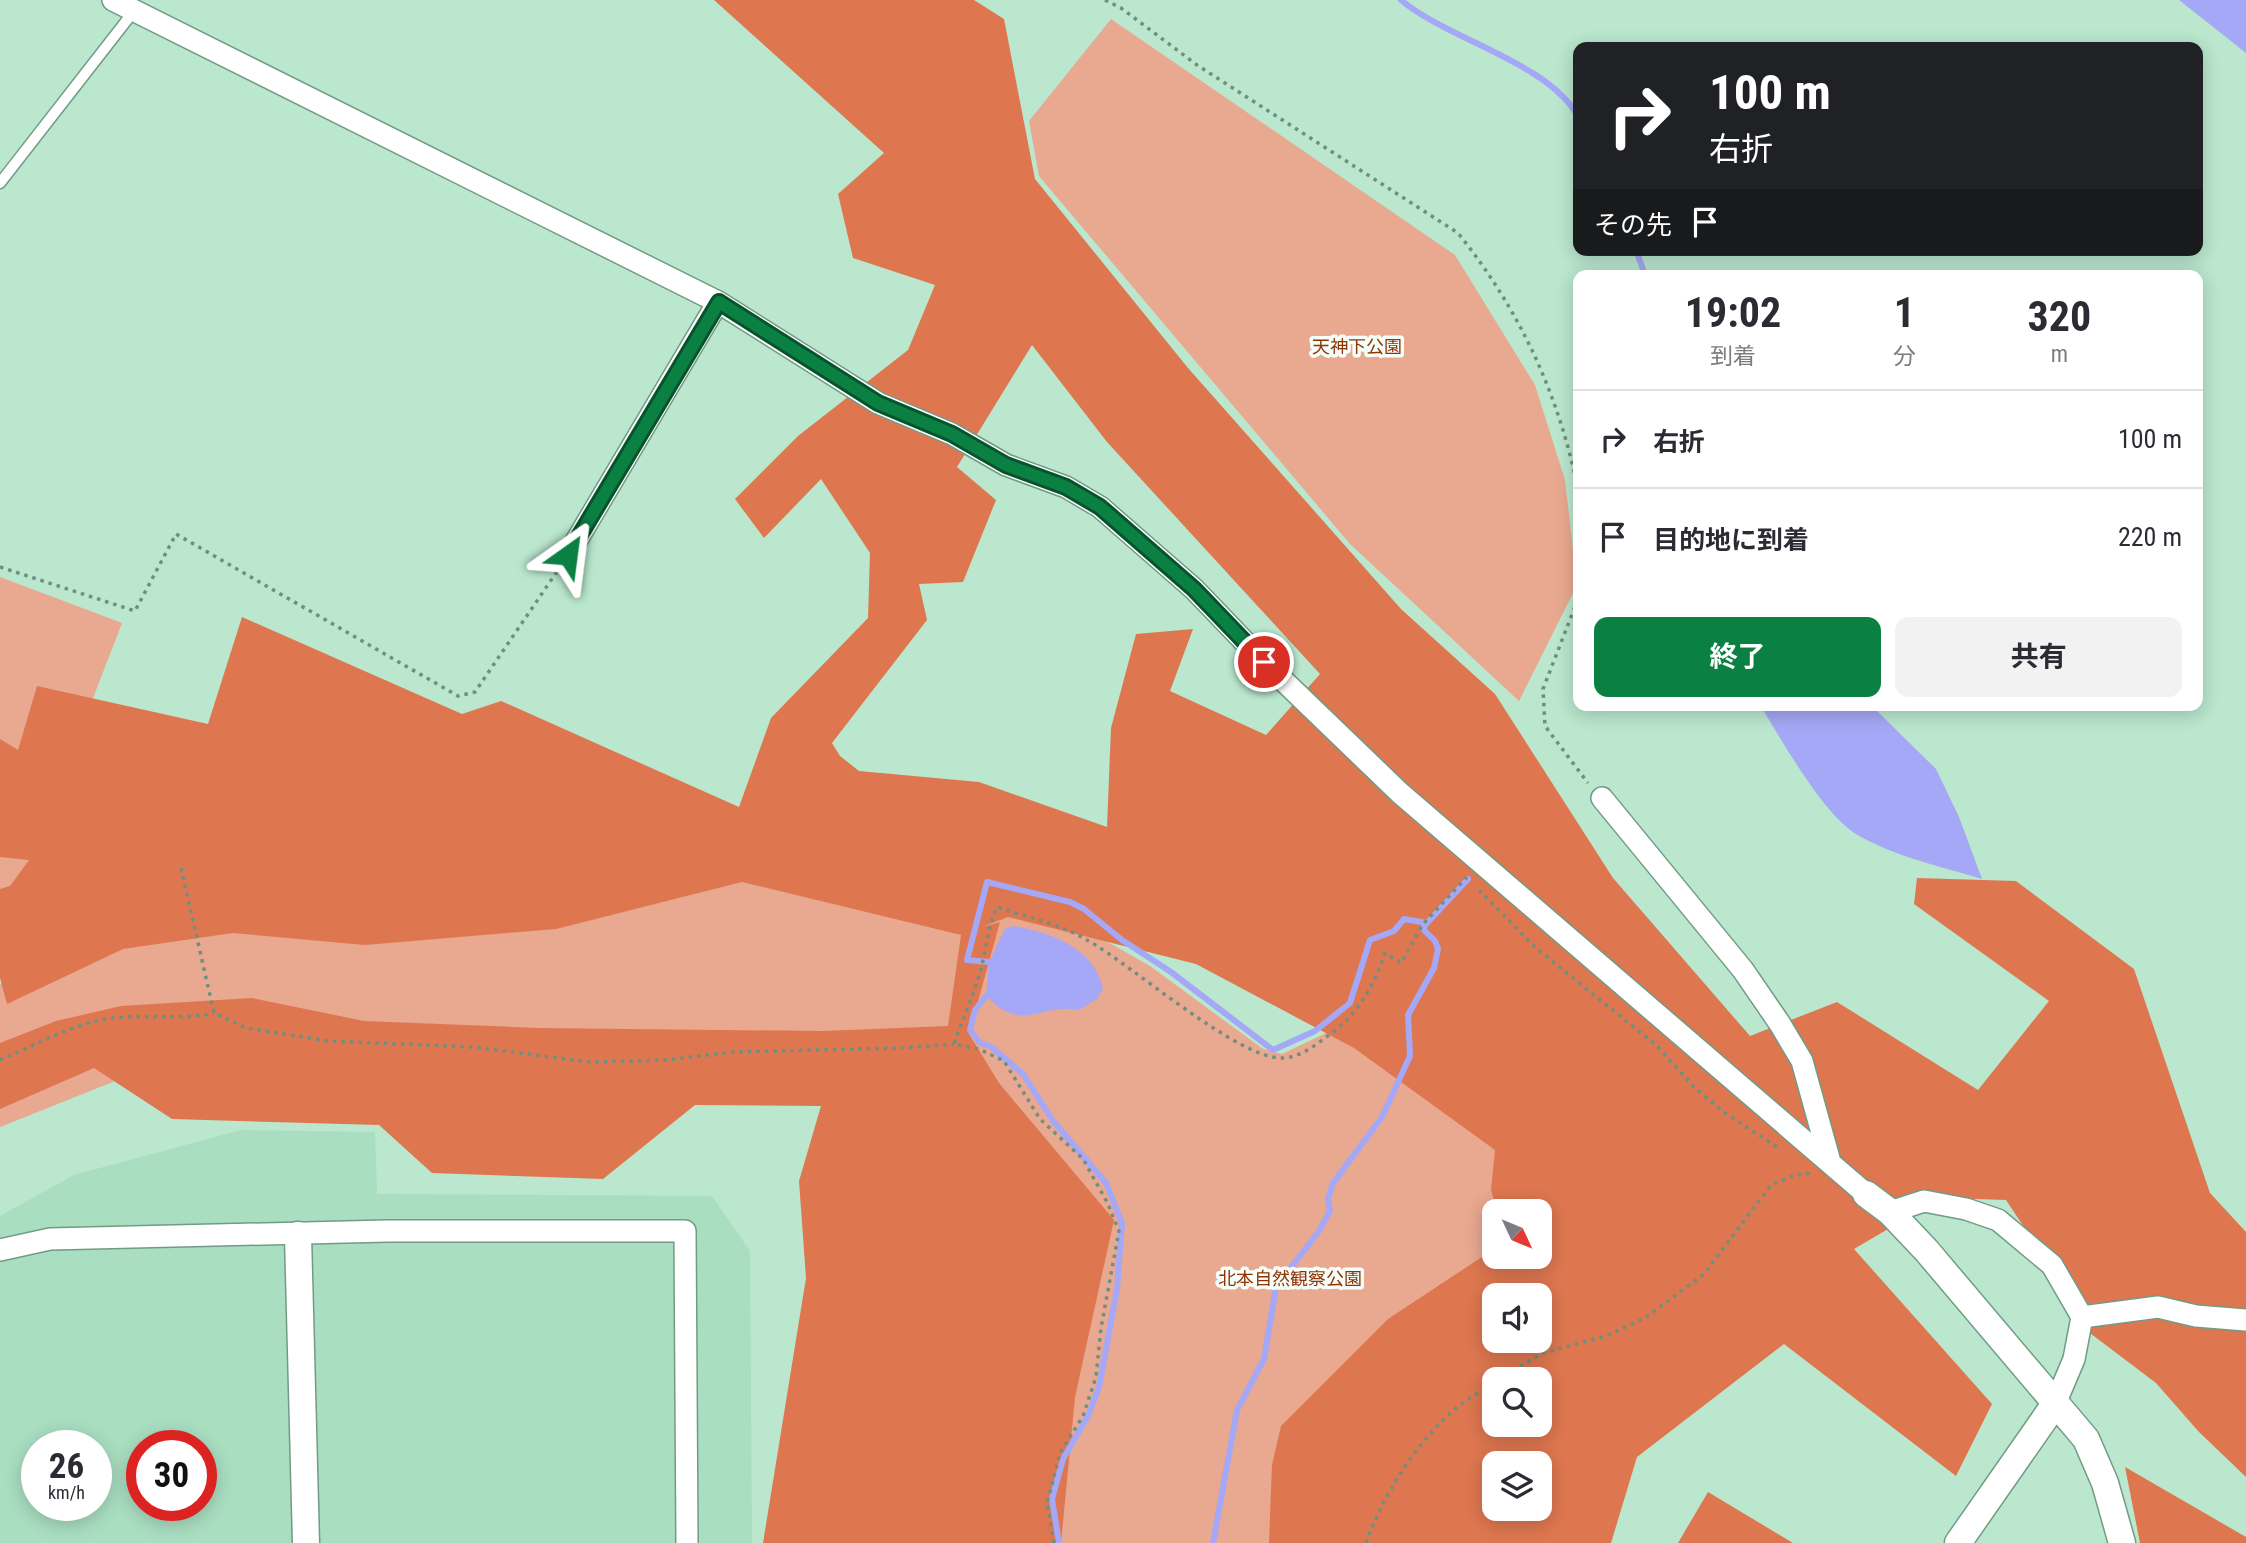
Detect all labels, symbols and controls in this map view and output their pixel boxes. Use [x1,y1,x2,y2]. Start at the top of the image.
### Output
text: 100 m [1709,64,1831,121]
icon: right [1594,70,1685,161]
text: 右折 [1709,130,1773,168]
icon: arrive [1686,203,1724,241]
text: その先 [1594,210,1672,240]
text: 19:02 [1685,288,1781,337]
text: 1 [1894,288,1915,337]
text: 320 [2028,292,2091,341]
park label: 天神下公園 [1312,336,1402,357]
text: m [2051,341,2068,368]
text: 到着 [1710,343,1756,370]
text: 分 [1893,343,1916,370]
icon: right [1594,420,1632,458]
text: 100 m [2118,424,2182,454]
text: 右折 [1653,427,1705,457]
position arrow [531,518,605,592]
icon: arrive [1594,518,1632,556]
text: 220 m [2118,522,2182,552]
text: 目的地に到着 [1653,525,1809,555]
button: 終了 [1594,617,1881,697]
button: 共有 [1895,617,2182,697]
pin [1234,632,1294,692]
icon: arrive [1245,643,1283,681]
north arrow [1482,1199,1552,1269]
map controls [1482,1199,1552,1521]
park label: 北本自然観察公園 [1218,1268,1362,1289]
button: sound [1482,1283,1552,1353]
button: search [1482,1367,1552,1437]
speed limit sign: 30 [126,1430,217,1521]
text: 26 [49,1446,84,1487]
button: layers [1482,1451,1552,1521]
text: km/h [48,1482,85,1503]

